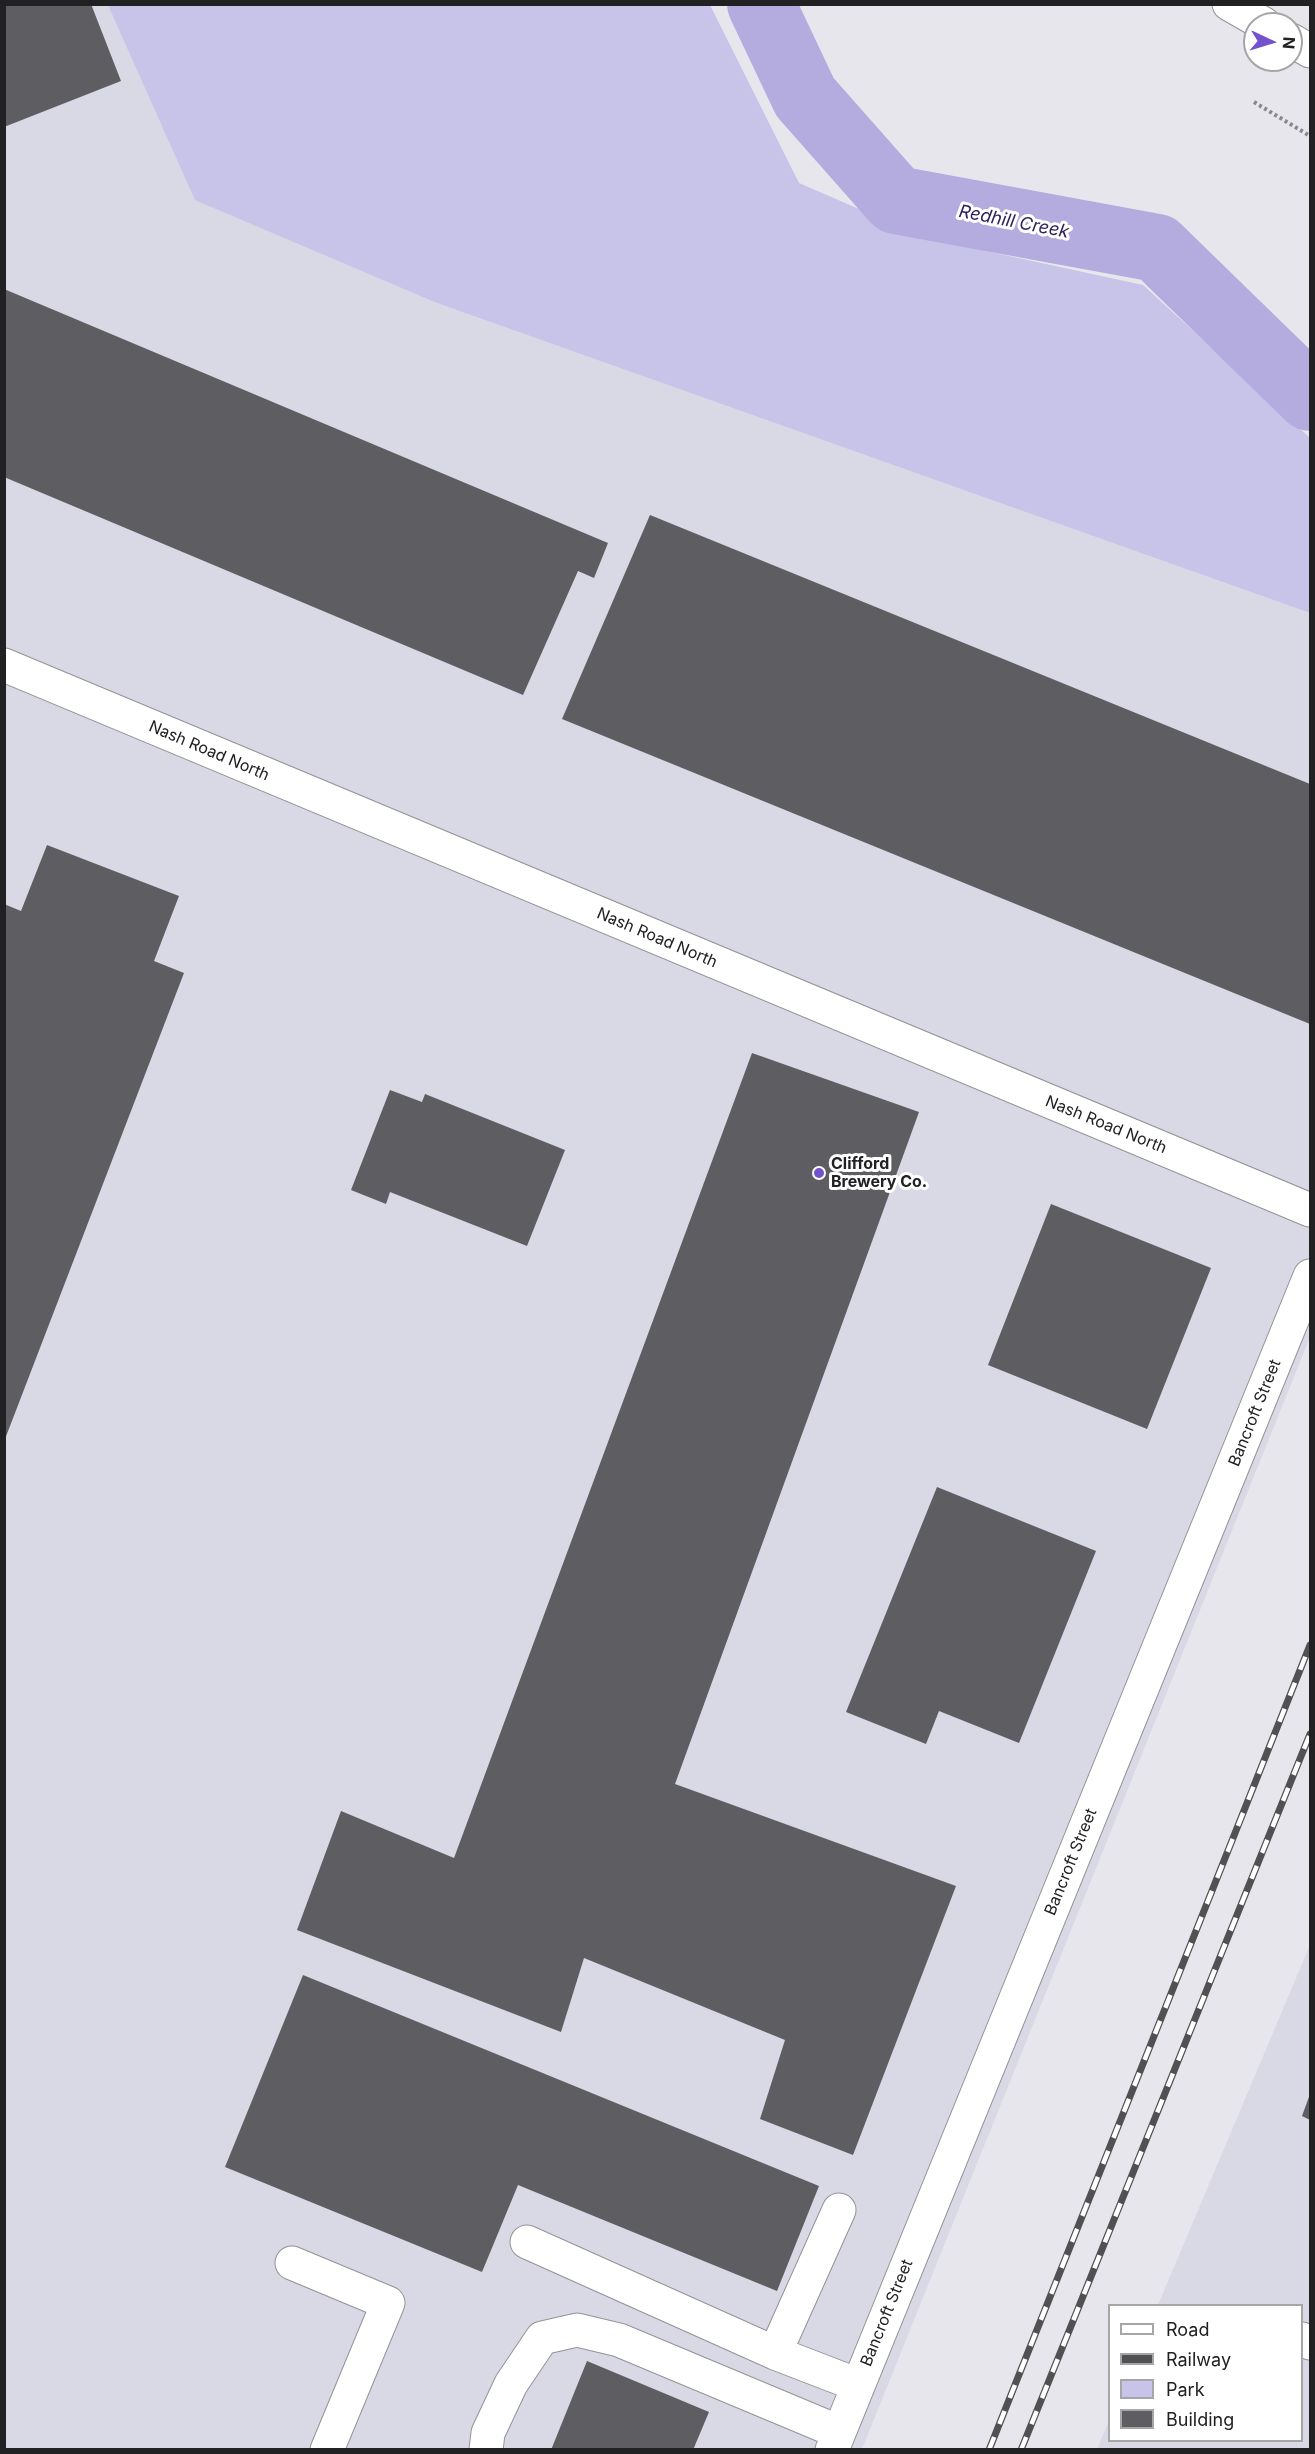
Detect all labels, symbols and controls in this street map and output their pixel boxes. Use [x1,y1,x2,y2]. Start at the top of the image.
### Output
north arrow [1243,12,1303,72]
text: N [1279,36,1299,50]
water label: Redhill Creek [957,201,1071,243]
street label: Nash Road North [146,717,272,785]
street label: Nash Road North [594,904,720,972]
street label: Nash Road North [1043,1092,1169,1158]
place label: Clifford Brewery Co. [831,1154,927,1192]
marker: Clifford Brewery Co. [812,1166,826,1180]
street label: Bancroft Street [1225,1357,1285,1469]
street label: Bancroft Street [1041,1806,1101,1918]
street label: Bancroft Street [857,2257,917,2369]
legend [1108,2304,1303,2442]
text: Road [1166,2319,1209,2340]
text: Railway [1166,2349,1231,2370]
text: Park [1166,2379,1205,2400]
text: Building [1166,2409,1234,2430]

